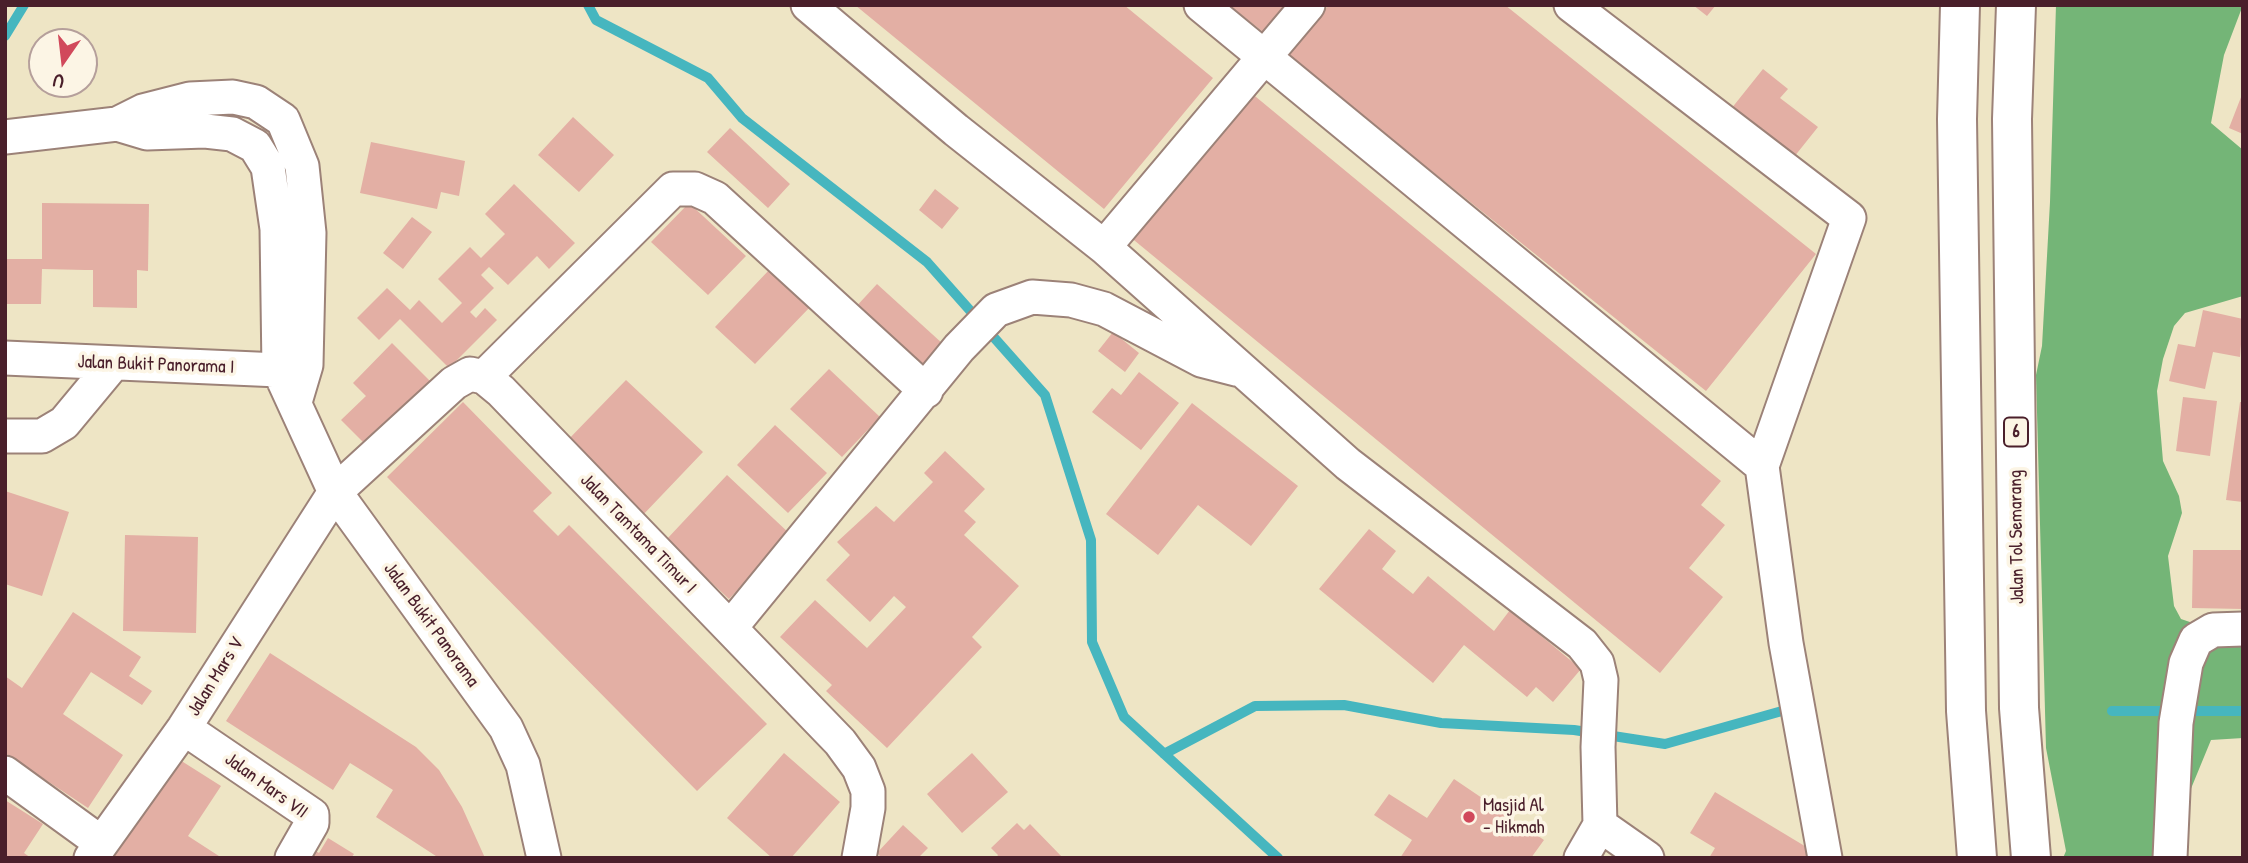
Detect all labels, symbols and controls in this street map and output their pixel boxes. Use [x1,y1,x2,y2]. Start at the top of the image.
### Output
north arrow [28,28,98,98]
text: U [50,68,67,95]
street label: Jalan Bukit Panorama I [77,351,235,379]
road number: 6 [2004,418,2028,446]
street label: Jalan Tamtama Timur I [575,469,701,599]
street label: Jalan Tol Semarang [2004,470,2030,604]
street label: Jalan Bukit Panorama [378,558,484,692]
street label: Jalan Mars V [183,633,249,721]
street label: Jalan Mars VII [220,748,312,824]
place label: Masjid Al - Hikmah [1483,795,1544,839]
marker: Masjid Al - Hikmah [1461,809,1477,825]

